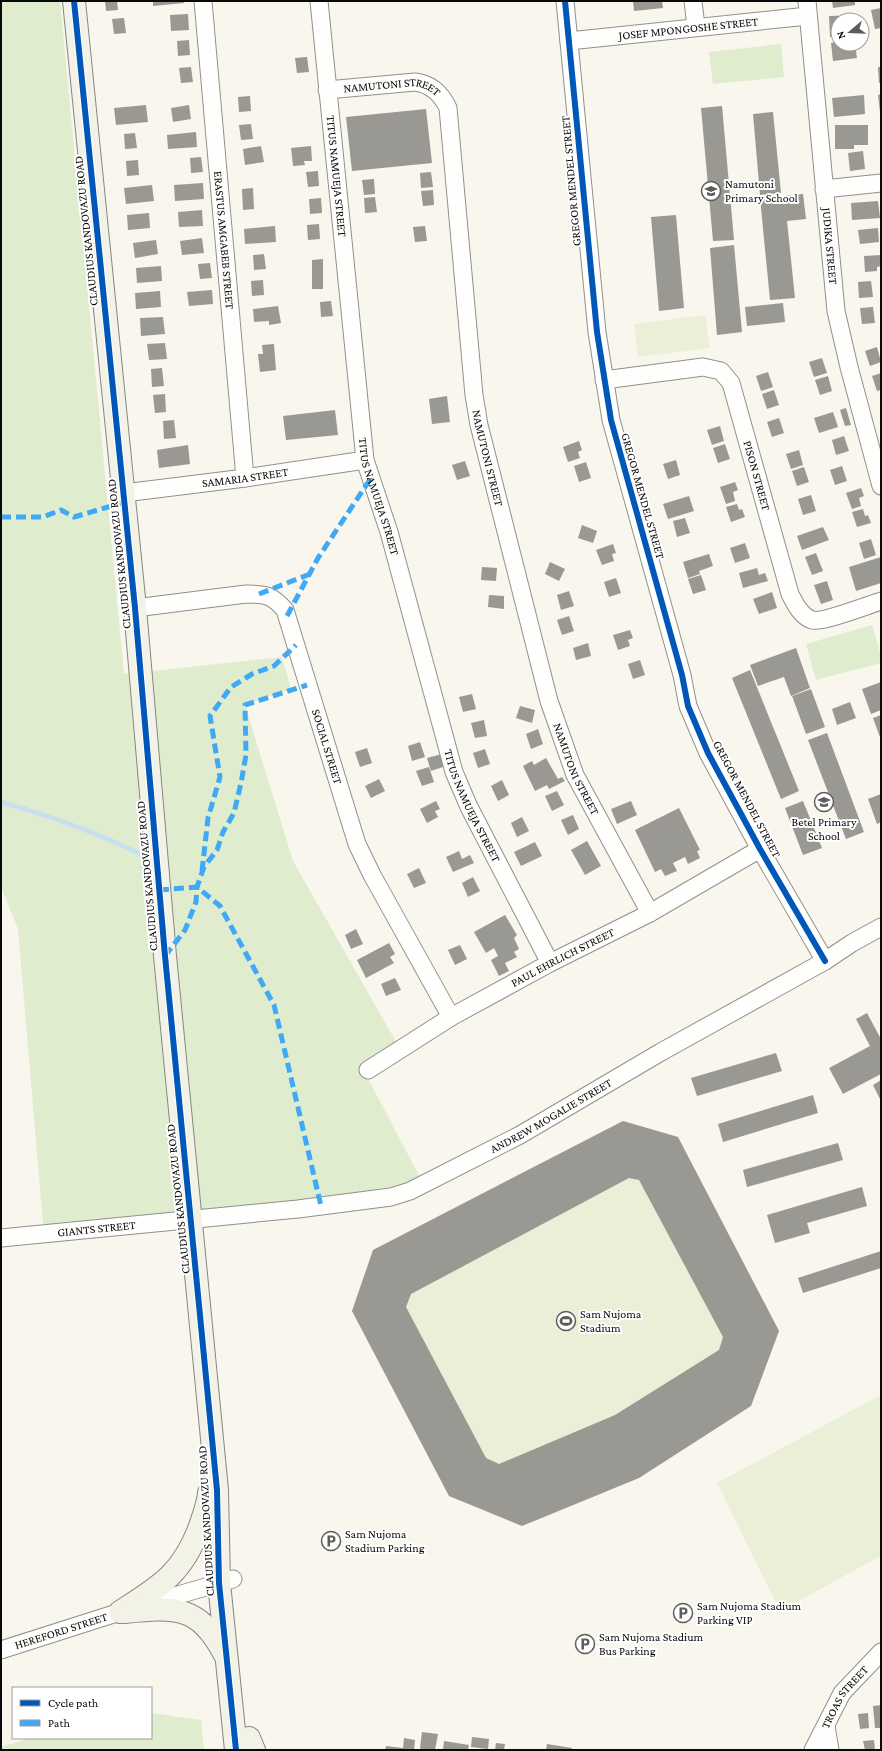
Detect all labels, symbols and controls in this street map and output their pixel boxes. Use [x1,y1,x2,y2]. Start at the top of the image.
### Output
north arrow [830,12,870,52]
street label: JOSEF MPONGOSHE STREET [617,14,759,43]
text: N [833,29,847,41]
street label: NAMUTONI STREET [343,75,444,99]
street label: TITUS NAMUEJA STREET [323,115,350,238]
street label: GREGOR MENDEL STREET [558,115,584,247]
street label: CLAUDIUS KANDOVAZU ROAD [71,155,101,307]
street label: ERASTUS AMGABEB STREET [211,170,237,310]
place label: Namutoni Primary School [725,177,798,205]
school or university icon: Namutoni Primary School [700,180,722,202]
street label: JUDIKA STREET [819,206,841,285]
street label: NAMUTONI STREET [470,409,506,508]
street label: GREGOR MENDEL STREET [618,431,668,561]
street label: TITUS NAMUEJA STREET [356,437,402,557]
street label: PISON STREET [740,439,773,512]
street label: SAMARIA STREET [201,465,290,490]
street label: CLAUDIUS KANDOVAZU ROAD [104,478,134,630]
street label: SOCIAL STREET [309,707,345,786]
street label: NAMUTONI STREET [550,721,603,818]
street label: GREGOR MENDEL STREET [710,738,784,860]
street label: TITUS NAMUEJA STREET [441,748,504,865]
school or university icon: Betel Primary School [813,791,835,813]
street label: CLAUDIUS KANDOVAZU ROAD [133,800,161,952]
place label: Betel Primary School [792,815,857,843]
street label: PAUL EHRLICH STREET [508,925,617,990]
street label: ANDREW MOGALIE STREET [488,1075,615,1156]
street label: CLAUDIUS KANDOVAZU ROAD [163,1123,193,1275]
street label: GIANTS STREET [57,1218,137,1239]
place label: Sam Nujoma Stadium [580,1307,642,1335]
sports icon: Sam Nujoma Stadium [555,1310,577,1332]
street label: CLAUDIUS KANDOVAZU ROAD [195,1445,217,1597]
place label: Sam Nujoma Stadium Parking [345,1527,425,1555]
parking icon: Sam Nujoma Stadium Parking [320,1530,342,1552]
place label: Sam Nujoma Stadium Parking VIP [697,1599,802,1627]
parking icon: Sam Nujoma Stadium Parking VIP [672,1602,694,1624]
street label: HEREFORD STREET [13,1609,110,1652]
place label: Sam Nujoma Stadium Bus Parking [599,1630,704,1658]
parking icon: Sam Nujoma Stadium Bus Parking [574,1633,596,1655]
street label: TROAS STREET [818,1662,872,1731]
legend [12,1687,152,1739]
text: Cycle path [48,1696,99,1710]
text: Path [48,1716,70,1730]

